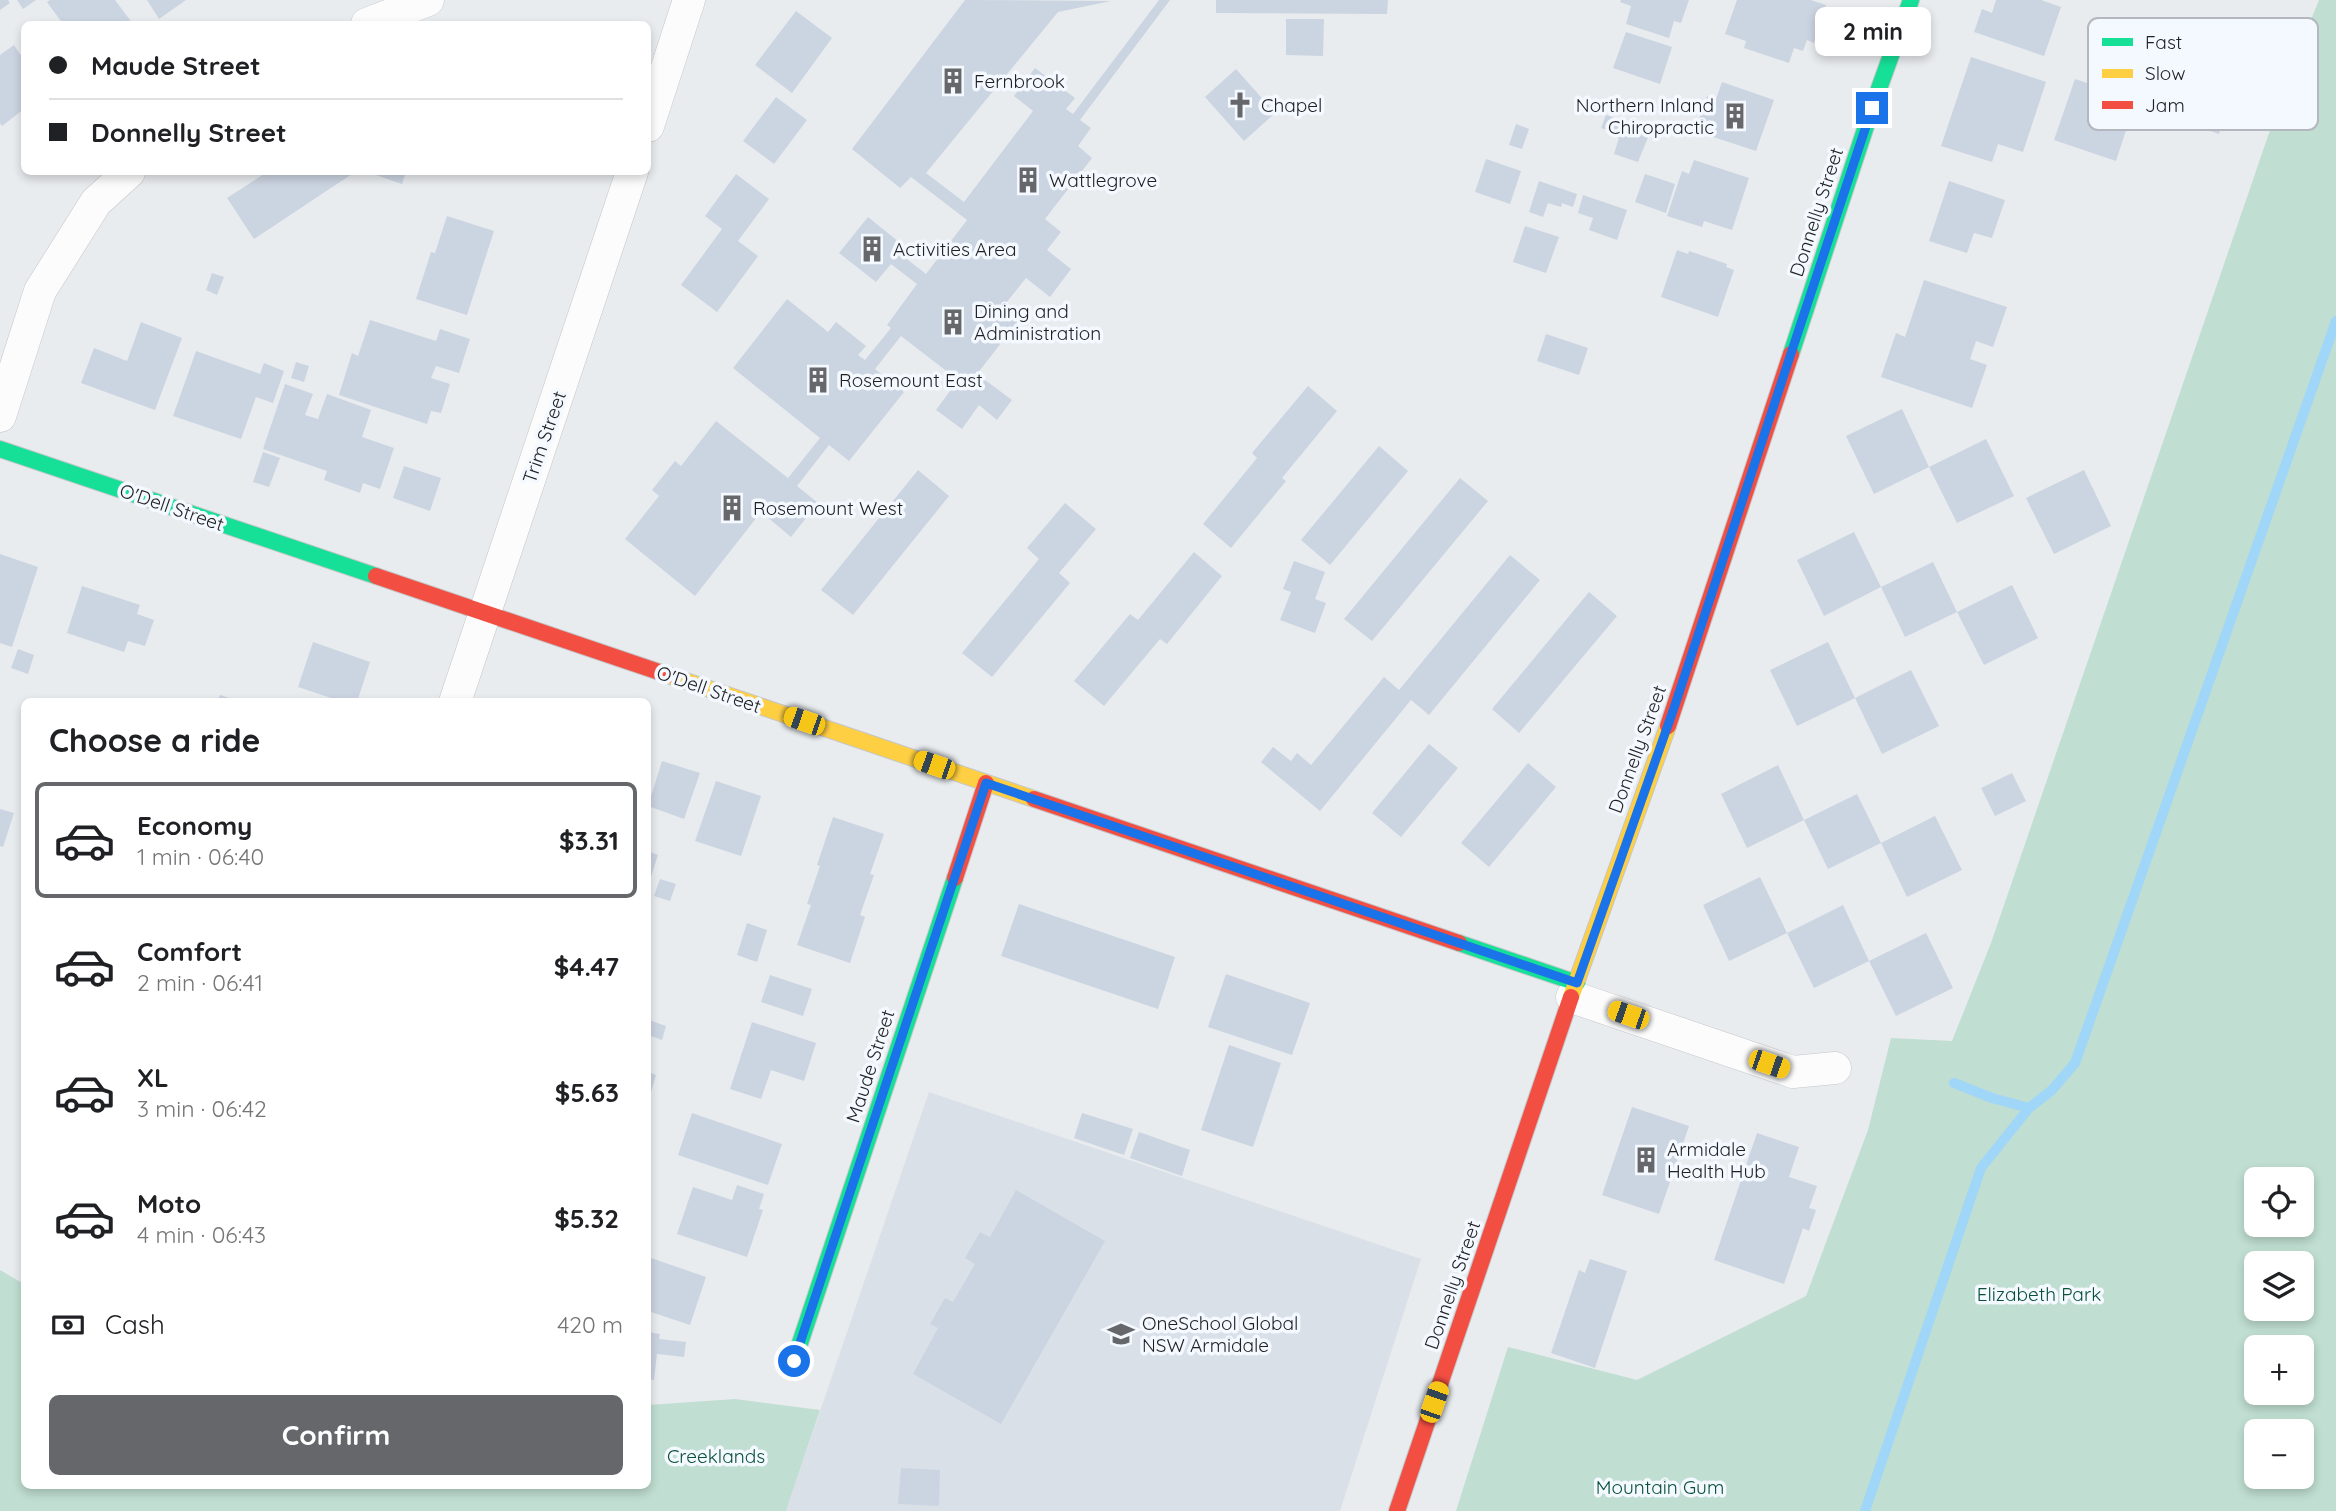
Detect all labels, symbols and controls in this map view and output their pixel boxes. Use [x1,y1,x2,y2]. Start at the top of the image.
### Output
callout: 2 min [1814,7,1930,56]
text: 2 min [1843,17,1903,46]
legend [2088,18,2318,130]
text: Fast [2145,30,2182,54]
text: Maude Street [91,49,261,82]
text: Slow [2145,61,2186,85]
building icon: Fernbrook [938,66,968,96]
place label: Fernbrook [974,69,1065,93]
church icon: Chapel [1225,90,1255,120]
route end [1856,92,1888,124]
place label: Chapel [1261,93,1322,117]
place label: Northern Inland Chiropractic [1576,93,1714,139]
text: Jam [2145,93,2185,117]
building icon: Northern Inland Chiropractic [1720,101,1750,131]
text: Donnelly Street [91,116,287,149]
street label: Donnelly Street [1784,144,1848,280]
building icon: Wattlegrove [1013,165,1043,195]
place label: Wattlegrove [1049,168,1157,192]
building icon: Activities Area [857,234,887,264]
place label: Activities Area [893,237,1017,261]
place label: Dining and Administration [974,299,1101,345]
building icon: Dining and Administration [938,307,968,337]
building icon: Rosemount East [803,365,833,395]
place label: Rosemount East [839,368,983,392]
street label: Trim Street [517,388,571,486]
street label: O'Dell Street [117,478,227,536]
building icon: Rosemount West [717,493,747,523]
place label: Rosemount West [753,496,903,520]
street label: O'Dell Street [654,660,764,718]
street label: Donnelly Street [1603,682,1671,816]
car [781,704,828,738]
text: Choose a ride [49,720,261,760]
car [911,748,958,782]
icon: car [53,809,116,872]
text: Economy [137,809,252,842]
text: $3.31 [559,824,619,857]
text: 1 min · 06:40 [137,842,264,871]
icon: car [53,935,116,998]
text: Comfort [137,935,242,968]
text: $4.47 [554,950,619,983]
text: 2 min · 06:41 [137,968,263,997]
car [1605,998,1652,1032]
street label: Maude Street [840,1007,900,1125]
car [1746,1047,1793,1081]
icon: car [53,1061,116,1124]
text: XL [137,1061,169,1094]
text: $5.63 [555,1076,619,1109]
text: 3 min · 06:42 [137,1094,267,1123]
place label: Armidale Health Hub [1667,1137,1766,1183]
building icon: Armidale Health Hub [1631,1145,1661,1175]
map controls [2244,1167,2314,1489]
button: locate [2244,1167,2314,1237]
icon: car [53,1187,116,1250]
text: Moto [137,1187,201,1220]
text: $5.32 [554,1202,619,1235]
street label: Donnelly Street [1419,1218,1485,1352]
text: 4 min · 06:43 [137,1220,266,1249]
button: layers [2244,1251,2314,1321]
park label: Elizabeth Park [1977,1282,2101,1306]
icon: cash [49,1306,87,1344]
text: Cash [105,1308,165,1341]
text: 420 m [557,1310,623,1339]
place label: OneSchool Global NSW Armidale [1142,1311,1298,1357]
school or university icon: OneSchool Global NSW Armidale [1106,1319,1136,1349]
button: + [2244,1335,2314,1405]
route start [778,1345,810,1377]
car [1418,1379,1451,1425]
button: Confirm [49,1395,623,1475]
button: − [2244,1419,2314,1489]
park label: Creeklands [667,1444,765,1468]
park label: Mountain Gum [1596,1475,1724,1499]

